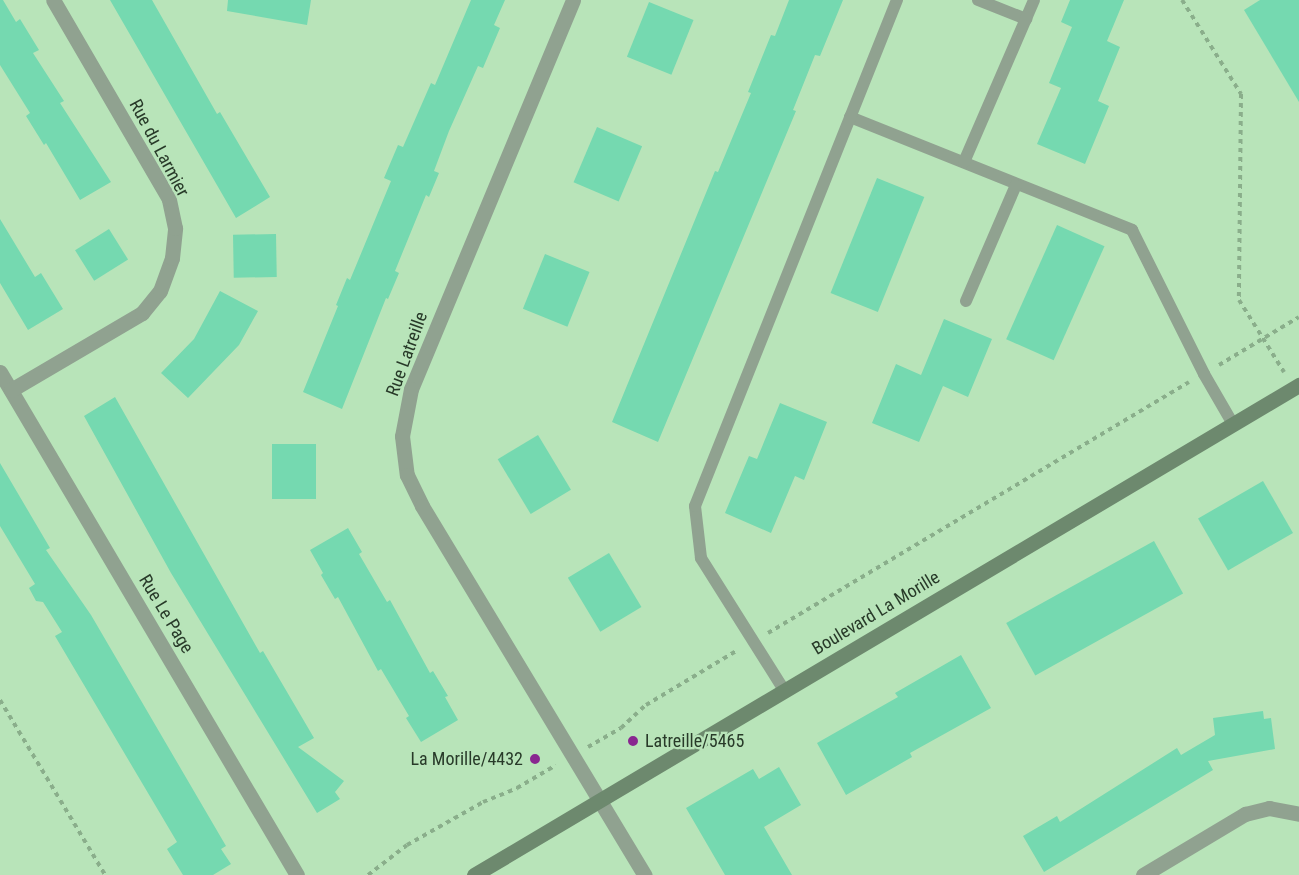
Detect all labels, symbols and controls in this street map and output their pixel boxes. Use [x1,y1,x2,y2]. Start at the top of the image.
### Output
street label: Rue du Larmier [124,96,194,200]
street label: Rue Latreille [382,309,432,399]
street label: Boulevard La Morille [808,566,944,660]
street label: Rue Le Page [134,571,198,657]
place label: Latreille/5465 [645,730,744,752]
marker: Latreille/5465 [626,734,640,748]
place label: La Morille/4432 [411,748,523,770]
marker: La Morille/4432 [528,752,542,766]

